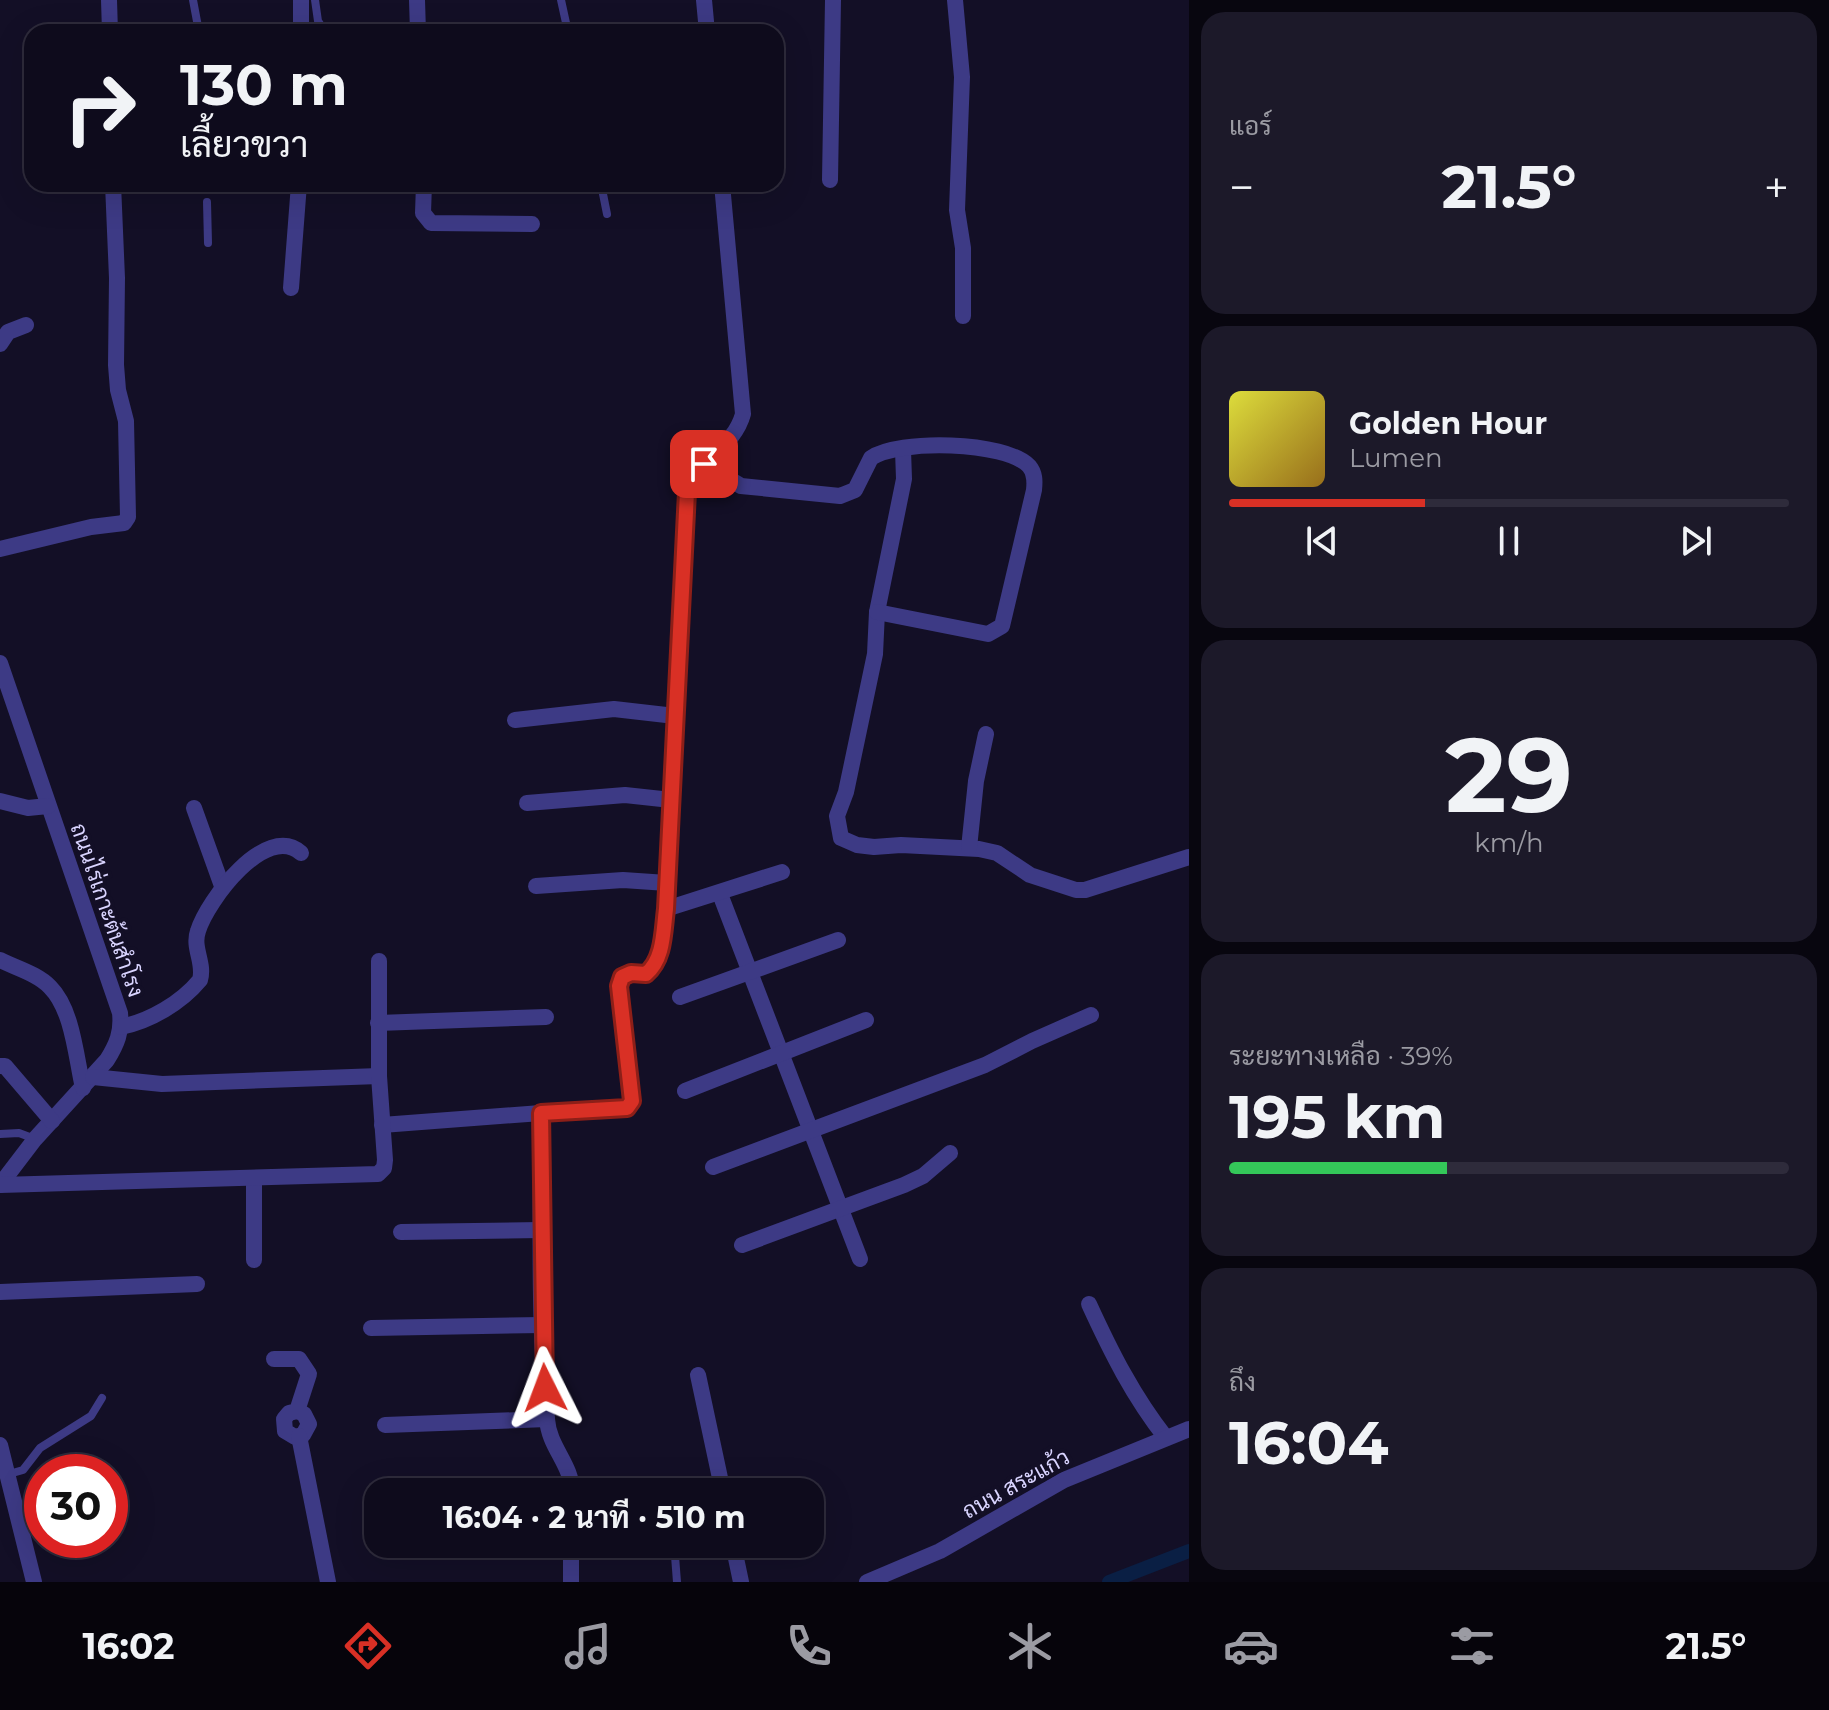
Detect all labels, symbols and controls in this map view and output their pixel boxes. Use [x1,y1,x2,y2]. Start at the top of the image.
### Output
text: 130 m [180,51,348,119]
icon: right [48,56,152,160]
text: แอร์ [1229,110,1272,142]
text: เลี้ยวขวา [180,122,308,166]
text: 21.5° [1441,150,1577,223]
text: − [1229,160,1254,214]
text: + [1764,160,1789,214]
text: Golden Hour [1349,405,1547,442]
pin [670,430,738,498]
icon: arrive [682,442,726,486]
text: Lumen [1349,442,1442,474]
icon: previous [1300,519,1344,563]
icon: pause [1487,519,1531,563]
icon: next [1674,519,1718,563]
text: 29 [1445,711,1573,838]
street label: ถนนไร่เกาะต้นสำโรง [65,819,150,1000]
text: km/h [1474,827,1544,859]
text: ระยะทางเหลือ · 39% [1229,1040,1453,1072]
text: 195 km [1229,1080,1445,1153]
position arrow [503,1346,587,1430]
text: ถึง [1229,1366,1256,1398]
text: 16:04 [1229,1406,1389,1479]
street label: ถนน สระแก้ว [957,1443,1074,1525]
speed limit sign: 30 [24,1454,128,1558]
text: 16:04 · 2 นาที · 510 m [442,1499,746,1536]
icon: directions [340,1618,396,1674]
icon: music [560,1618,616,1674]
icon: phone [781,1618,837,1674]
icon: climate [1002,1618,1058,1674]
icon: car [1223,1618,1279,1674]
icon: filters [1444,1618,1500,1674]
text: 16:02 [82,1624,175,1668]
text: 21.5° [1665,1624,1746,1668]

